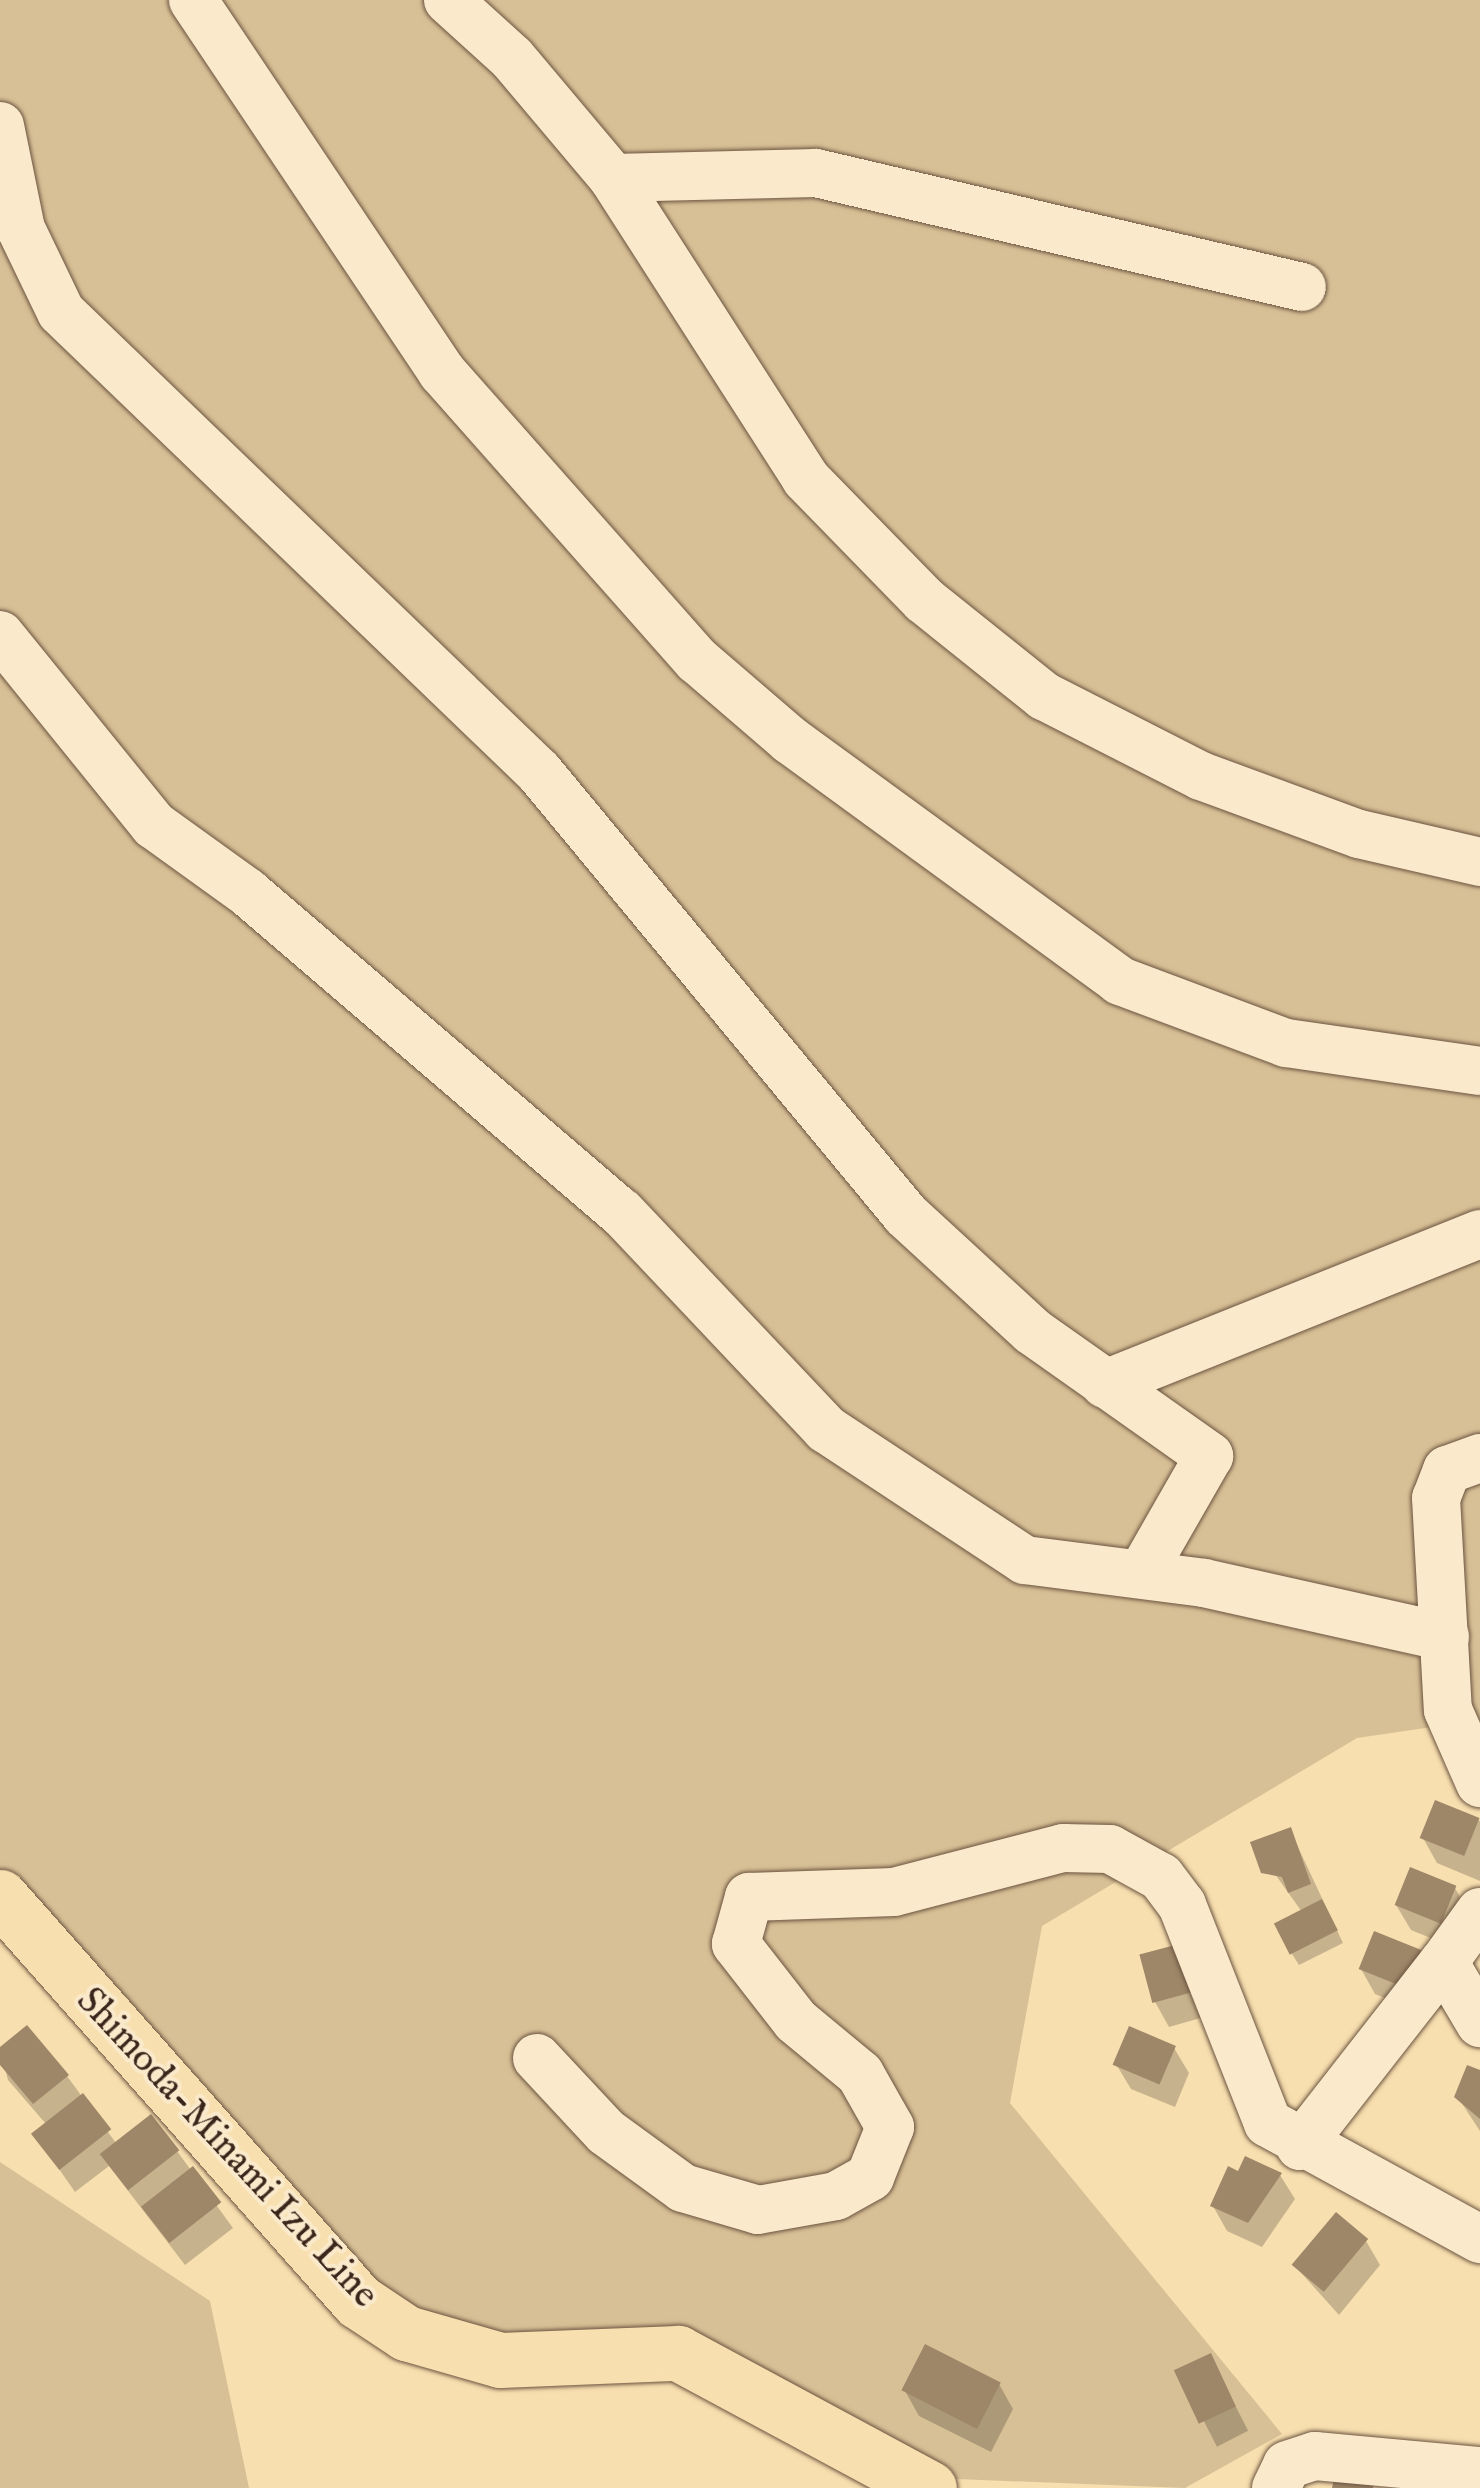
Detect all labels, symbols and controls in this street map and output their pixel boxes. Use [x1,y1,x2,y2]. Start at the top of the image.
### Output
street label: Shimoda-Minami Izu Line [66,1979,386,2319]

